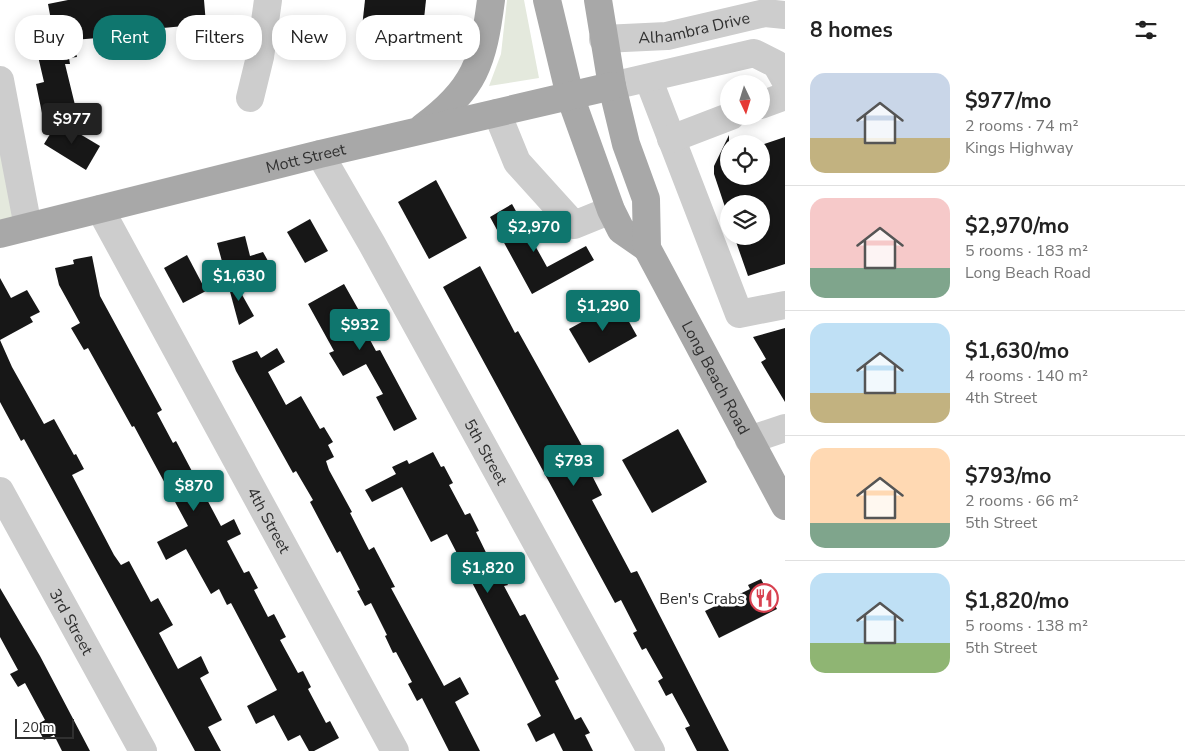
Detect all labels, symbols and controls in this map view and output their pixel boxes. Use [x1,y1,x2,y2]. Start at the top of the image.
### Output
street label: Alhambra Drive [638,7,752,49]
chip: Buy [15,15,83,60]
chip: Rent [93,15,166,60]
chip: Filters [176,15,262,60]
chip: New [272,15,346,60]
chip: Apartment [356,15,480,60]
text: 8 homes [810,16,893,44]
icon: filters [1132,16,1160,44]
north arrow [720,75,770,125]
map controls [720,75,770,245]
text: $977/mo [965,87,1051,115]
icon: home [850,93,910,153]
pin: $977 [42,102,102,145]
text: $977 [53,108,91,130]
text: 2 rooms · 74 m² [965,115,1078,137]
button: locate [720,135,770,185]
text: Kings Highway [965,137,1073,159]
street label: Mott Street [264,138,348,179]
button: layers [720,195,770,245]
pin: $2,970 [493,210,575,253]
text: $2,970/mo [965,212,1069,240]
text: $2,970 [508,216,560,238]
icon: home [850,218,910,278]
text: 5 rooms · 183 m² [965,240,1088,262]
pin: $1,630 [198,260,280,302]
text: Long Beach Road [965,262,1091,284]
text: $1,630 [213,265,265,287]
pin: $1,290 [562,290,644,332]
text: $1,290 [577,295,629,317]
pin: $932 [330,308,390,351]
text: $932 [341,314,379,336]
street label: Long Beach Road [676,317,755,438]
text: $1,630/mo [965,337,1069,365]
icon: home [850,343,910,403]
text: 4 rooms · 140 m² [965,365,1088,387]
text: 4th Street [965,387,1037,409]
street label: 5th Street [458,415,513,489]
pin: $793 [544,444,604,487]
text: $793 [555,450,593,472]
text: $793/mo [965,462,1051,490]
icon: home [850,468,910,528]
pin: $870 [164,470,224,512]
text: $870 [175,475,213,497]
street label: 4th Street [241,483,295,558]
text: 2 rooms · 66 m² [965,490,1078,512]
text: 5th Street [965,512,1037,534]
pin: $1,820 [447,552,529,594]
text: $1,820 [462,557,514,579]
restaurant icon: Ben's Crabs [749,583,779,613]
street label: 3rd Street [44,585,98,659]
text: $1,820/mo [965,587,1069,615]
place label: Ben's Crabs [659,588,745,610]
icon: home [850,593,910,653]
text: 5 rooms · 138 m² [965,615,1088,637]
text: 5th Street [965,637,1037,659]
scale bar [15,716,74,739]
text: 20 m [22,718,54,737]

